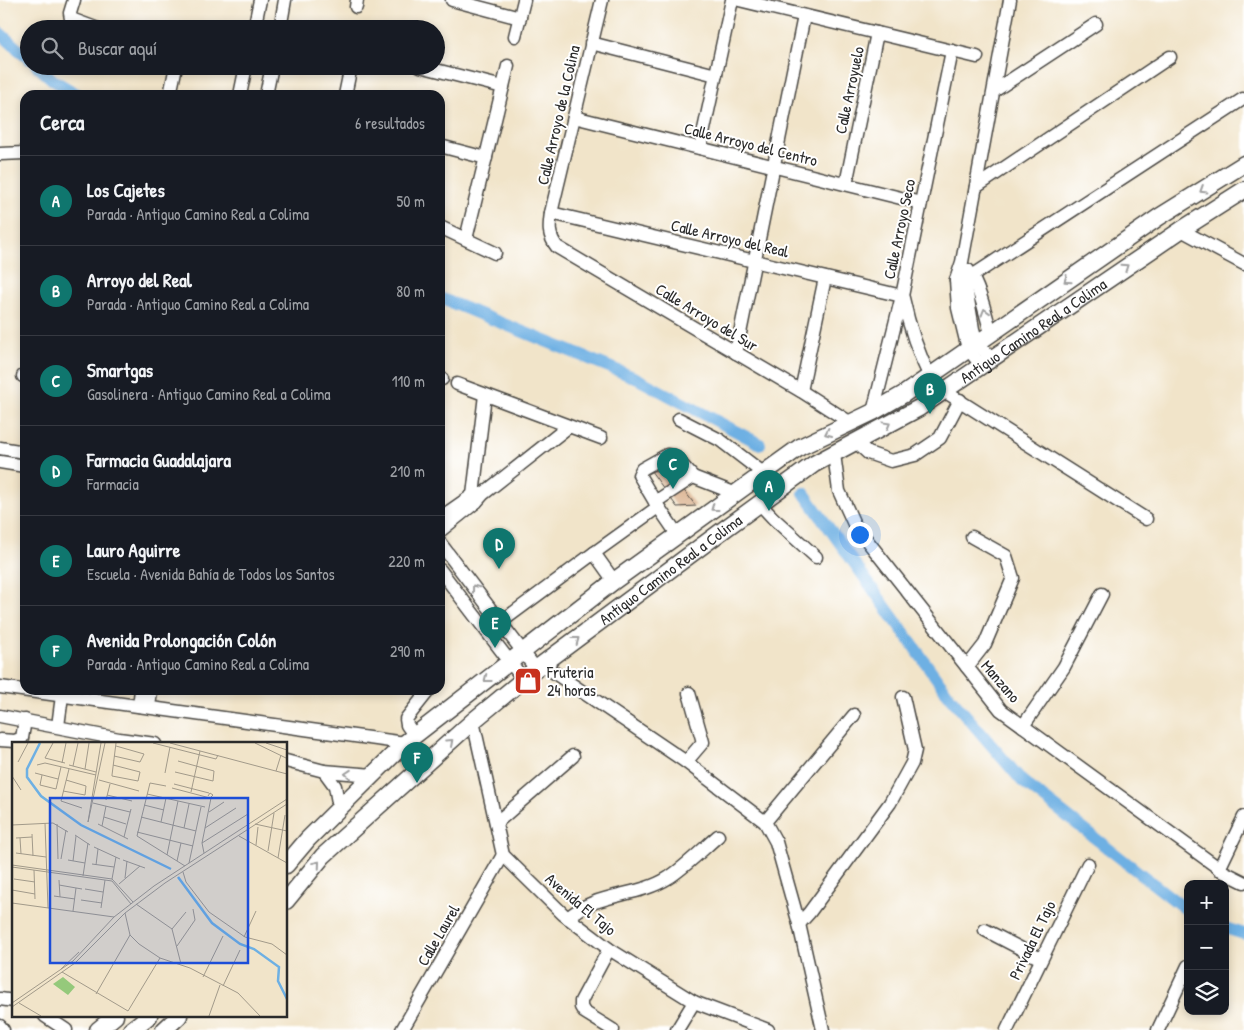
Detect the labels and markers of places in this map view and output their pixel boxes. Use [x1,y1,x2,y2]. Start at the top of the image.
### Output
pin: B [914,373,946,414]
pin: C [657,448,689,489]
pin: A [753,470,785,511]
pin: D [483,528,515,569]
pin: E [479,607,511,648]
place label: Fruteria 24 horas [546,661,596,701]
shop icon: Fruteria 24 horas [513,666,543,696]
pin: F [401,742,433,783]

